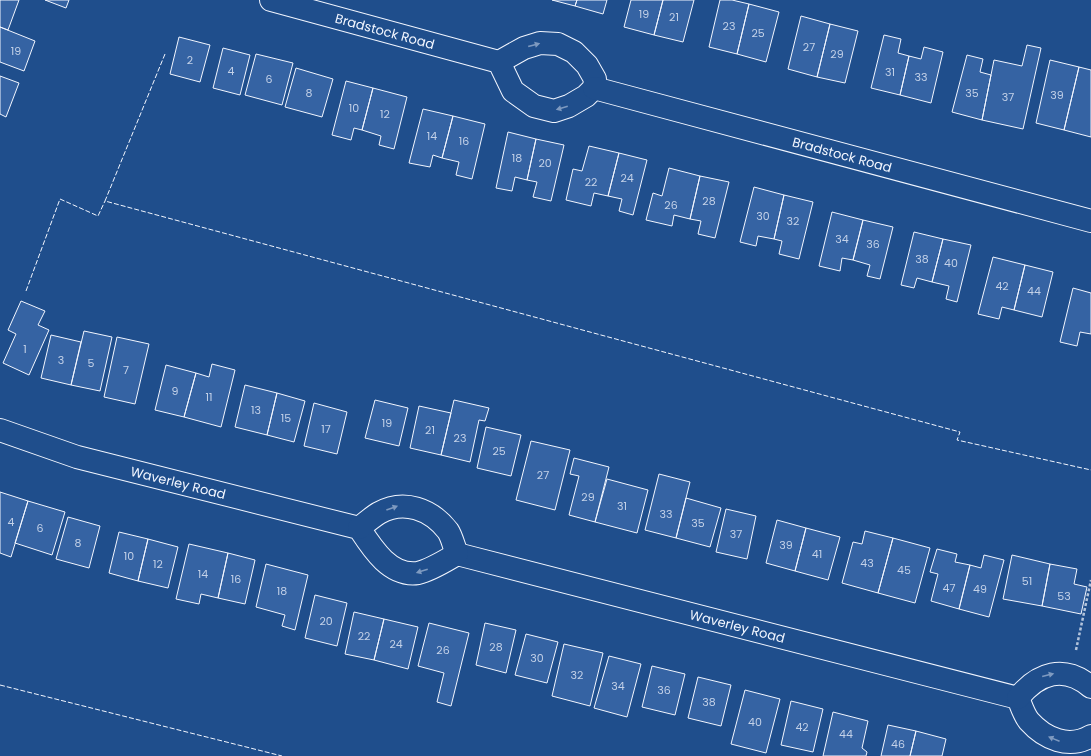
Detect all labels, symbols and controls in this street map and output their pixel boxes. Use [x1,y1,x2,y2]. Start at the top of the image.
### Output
house number: 19 [639,6,649,22]
street label: Bradstock Road [333,9,437,54]
house number: 21 [669,9,679,25]
house number: 23 [723,18,735,34]
house number: 25 [751,25,765,41]
house number: 27 [803,39,815,55]
one-way arrow [529,42,541,48]
house number: 19 [11,43,21,59]
house number: 29 [830,46,844,62]
house number: 2 [187,52,193,68]
house number: 4 [228,63,235,79]
house number: 31 [885,64,895,80]
house number: 33 [915,69,927,85]
house number: 6 [266,71,273,87]
house number: 8 [306,85,313,101]
house number: 35 [965,85,979,101]
house number: 39 [1050,87,1064,103]
house number: 37 [1002,89,1014,105]
house number: 10 [349,100,359,116]
house number: 12 [380,106,390,122]
one-way arrow [555,106,568,112]
house number: 14 [427,128,437,144]
house number: 16 [459,133,469,149]
street label: Bradstock Road [790,133,894,177]
house number: 18 [512,150,522,166]
house number: 20 [538,155,552,171]
house number: 24 [620,170,634,186]
house number: 22 [585,174,597,190]
house number: 28 [702,193,716,209]
house number: 26 [664,197,678,213]
house number: 30 [756,208,770,224]
house number: 32 [787,213,799,229]
house number: 34 [835,231,849,247]
house number: 36 [866,236,880,252]
house number: 38 [915,251,929,267]
house number: 40 [944,255,958,271]
house number: 42 [995,278,1009,294]
house number: 44 [1027,283,1041,299]
house number: 1 [23,341,27,357]
house number: 3 [58,352,64,368]
house number: 5 [88,355,95,371]
house number: 7 [123,362,129,378]
house number: 9 [172,383,179,399]
house number: 11 [205,389,213,405]
house number: 13 [251,402,261,418]
house number: 15 [281,410,291,426]
house number: 19 [382,415,392,431]
house number: 17 [321,421,331,437]
house number: 21 [425,422,435,438]
house number: 23 [454,430,466,446]
house number: 25 [492,443,506,459]
street label: Waverley Road [128,462,228,504]
house number: 27 [537,467,549,483]
house number: 29 [581,489,595,505]
house number: 31 [617,498,627,514]
one-way arrow [386,505,398,511]
house number: 33 [660,506,672,522]
house number: 4 [8,514,15,530]
house number: 35 [691,515,705,531]
house number: 6 [37,520,44,536]
house number: 37 [730,526,742,542]
house number: 8 [75,535,82,551]
house number: 39 [779,537,793,553]
house number: 41 [812,546,822,562]
house number: 10 [124,548,134,564]
house number: 43 [860,555,874,571]
house number: 12 [153,556,163,572]
house number: 45 [897,562,911,578]
house number: 14 [198,566,208,582]
one-way arrow [415,568,427,574]
house number: 16 [231,571,241,587]
house number: 51 [1022,573,1032,589]
house number: 47 [943,580,955,596]
house number: 49 [973,581,987,597]
house number: 18 [277,583,287,599]
house number: 53 [1057,588,1071,604]
street label: Waverley Road [688,605,787,648]
house number: 20 [319,613,333,629]
house number: 22 [358,628,370,644]
house number: 24 [389,636,403,652]
house number: 28 [489,639,503,655]
house number: 26 [436,642,450,658]
house number: 30 [530,650,544,666]
house number: 32 [571,667,583,683]
one-way arrow [1042,672,1055,678]
house number: 34 [611,678,625,694]
house number: 36 [657,682,671,698]
house number: 38 [702,694,716,710]
house number: 40 [748,714,762,730]
house number: 42 [795,719,809,735]
house number: 44 [839,726,853,742]
one-way arrow [1048,735,1060,741]
house number: 46 [891,736,905,752]

